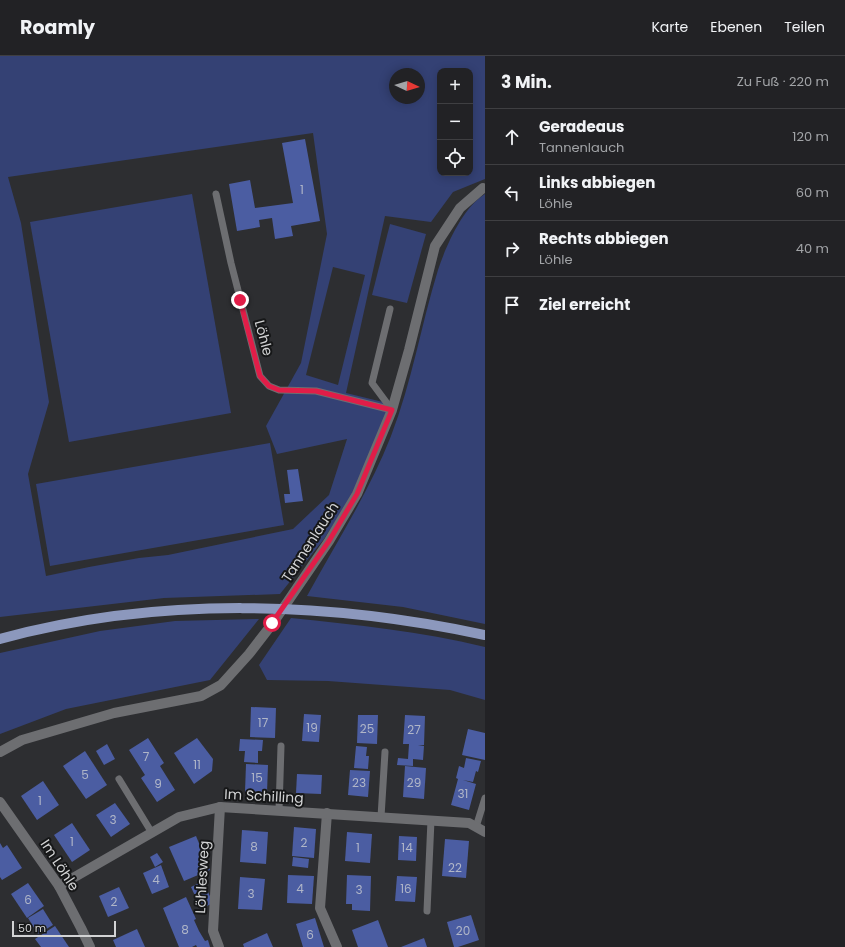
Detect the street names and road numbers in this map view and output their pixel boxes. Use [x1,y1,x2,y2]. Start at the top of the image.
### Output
street label: Löhle [250,318,278,358]
street label: Tannenlauch [277,498,343,586]
street label: Im Schilling [224,784,304,808]
street label: Im Löhle [36,835,84,895]
street label: Löhlesweg [190,840,214,914]

